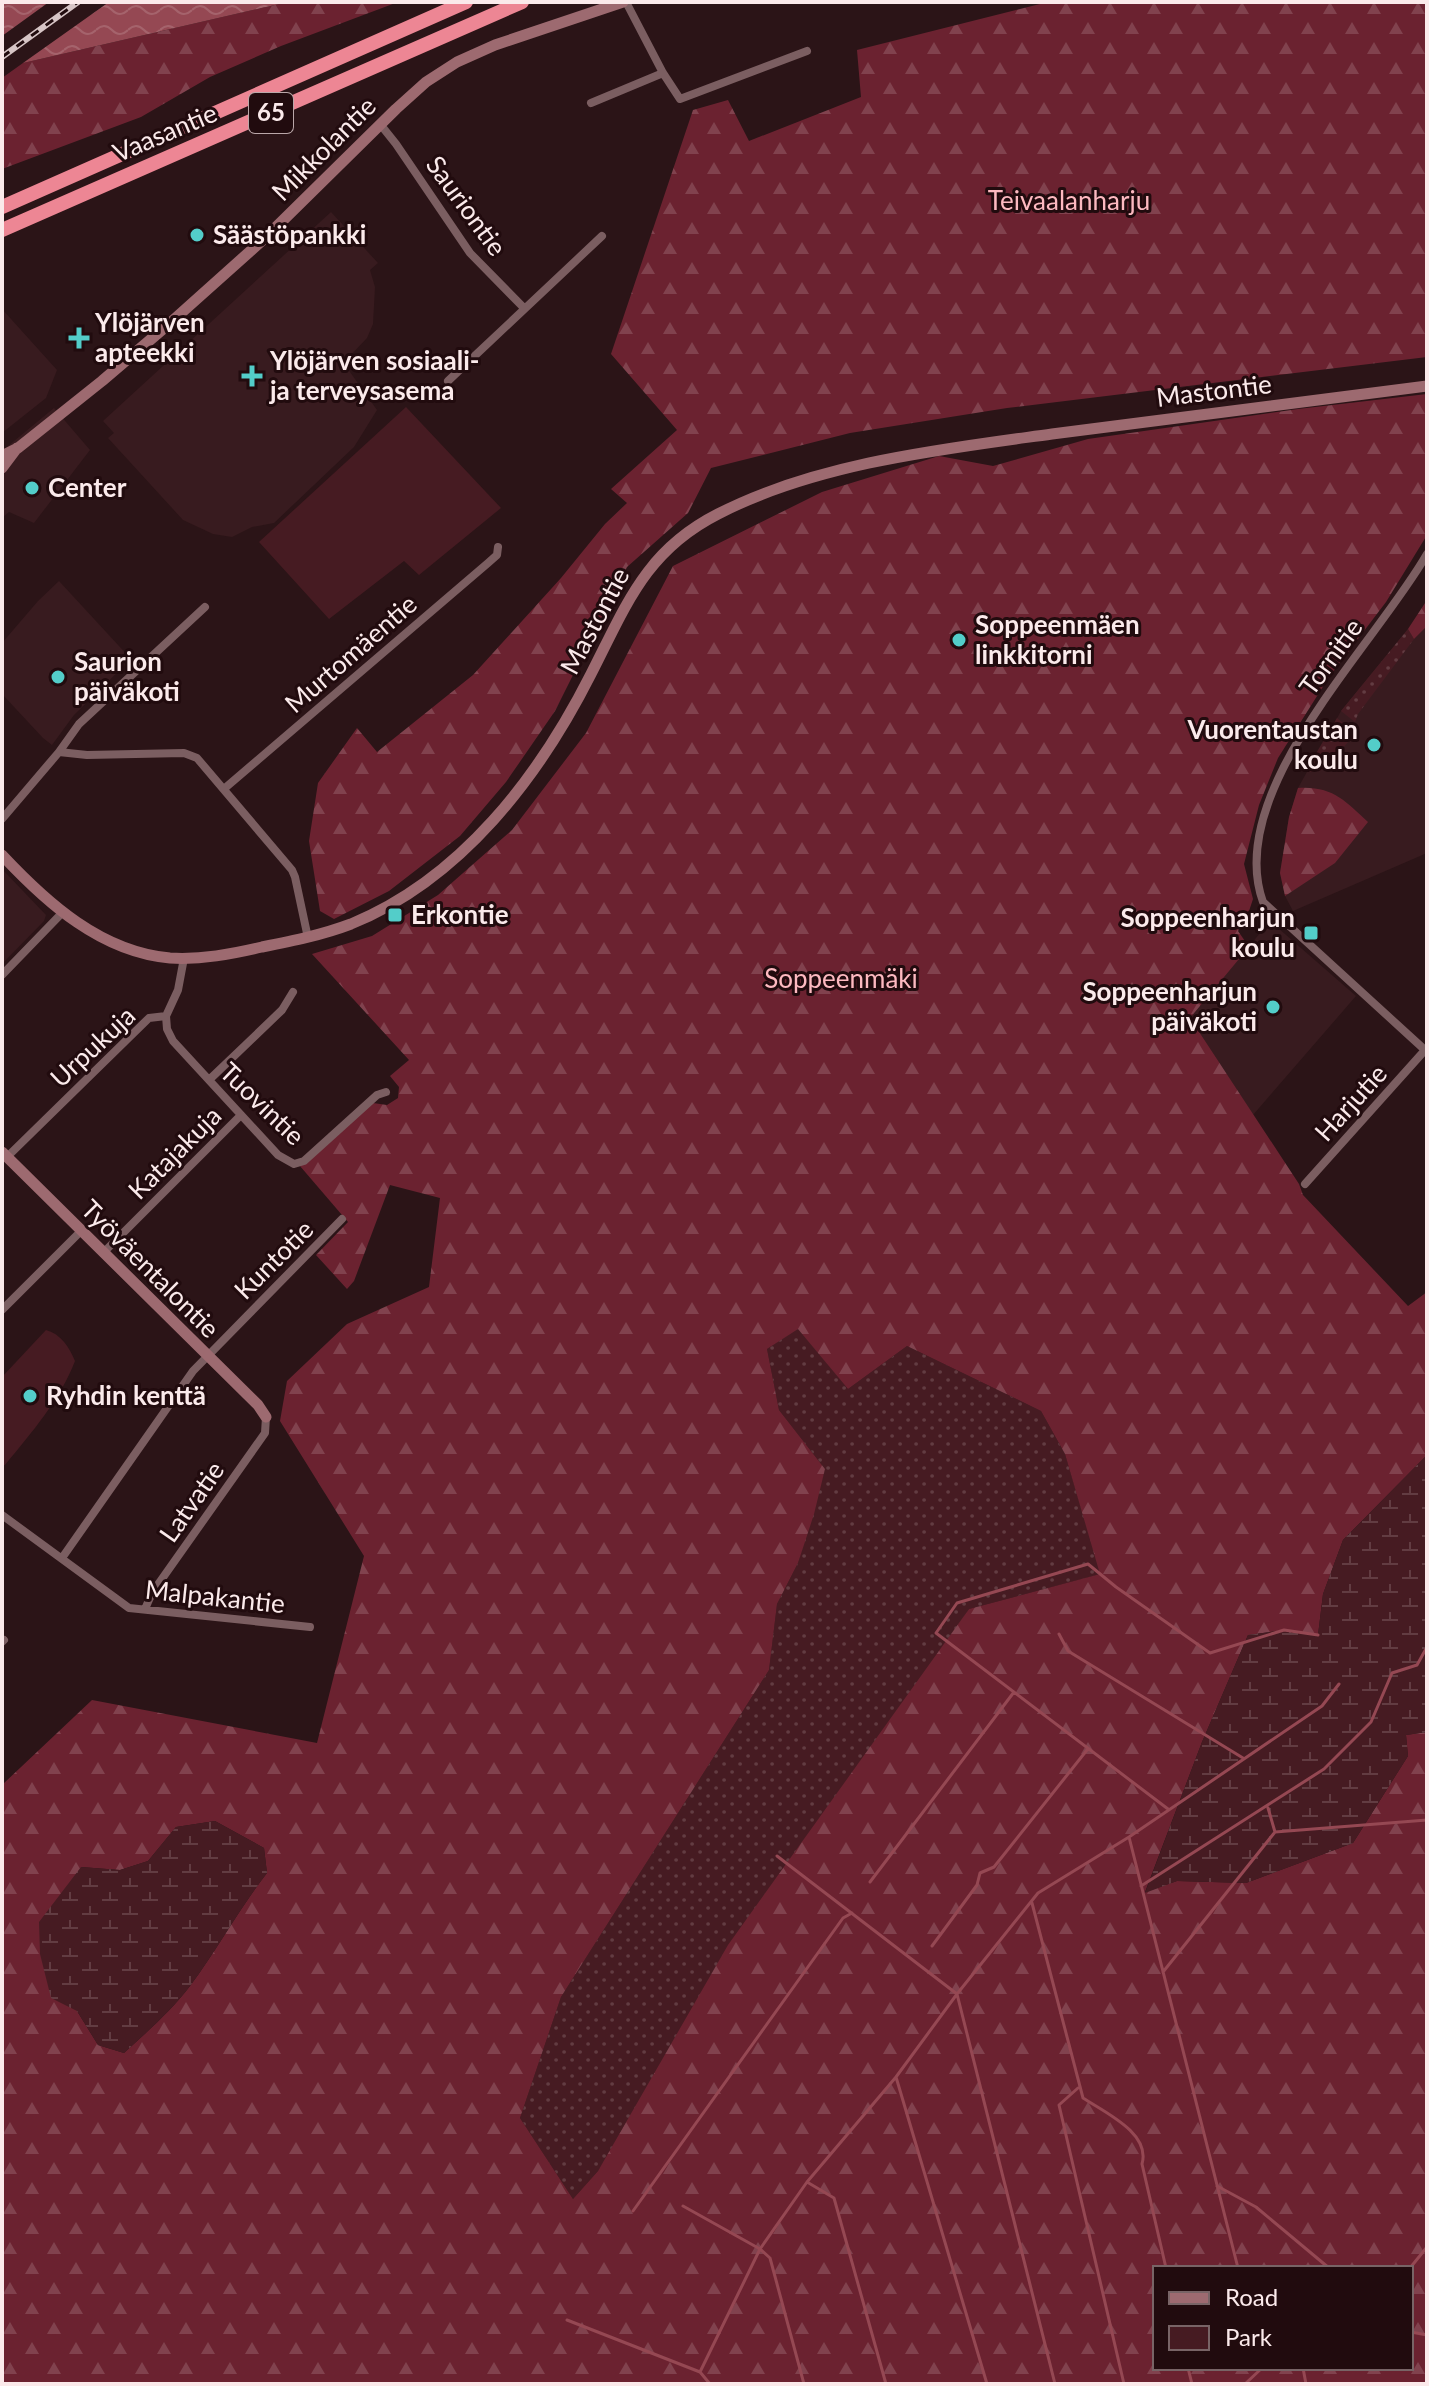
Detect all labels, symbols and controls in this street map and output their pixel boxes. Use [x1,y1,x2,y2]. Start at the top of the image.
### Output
street label: Mikkolantie [265,90,382,207]
road number: 65 [249,93,293,133]
street label: Vaasantie [108,96,221,168]
street label: Sauriontie [420,149,514,262]
park label: Teivaalanharju [988,184,1150,216]
place label: Säästöpankki [213,218,366,250]
marker: Säästöpankki [188,226,206,244]
place label: Ylöjärven apteekki [94,306,205,368]
marker: Ylöjärven apteekki [70,329,88,347]
place label: Ylöjärven sosiaali- ja terveysasema [269,344,479,406]
marker: Ylöjärven sosiaali- ja terveysasema [241,365,263,387]
street label: Mastontie [1154,367,1273,413]
place label: Center [48,471,127,503]
marker: Center [23,479,41,497]
street label: Mastontie [553,562,635,679]
street label: Murtomäentie [278,587,423,719]
place label: Soppeenmäen linkkitorni [975,608,1140,670]
street label: Tornitie [1292,612,1369,701]
marker: Soppeenmäen linkkitorni [950,631,968,649]
place label: Saurion päiväkoti [74,645,180,707]
marker: Saurion päiväkoti [49,668,67,686]
place label: Vuorentaustan koulu [1187,713,1358,775]
marker: Vuorentaustan koulu [1365,736,1383,754]
place label: Erkontie [411,898,509,930]
place label: Soppeenharjun koulu [1120,901,1295,963]
marker: Erkontie [386,906,404,924]
marker: Soppeenharjun koulu [1302,924,1320,942]
park label: Soppeenmäki [764,962,918,994]
place label: Soppeenharjun päiväkoti [1082,975,1257,1037]
marker: Soppeenharjun päiväkoti [1264,998,1282,1016]
street label: Urpukuja [43,999,141,1093]
street label: Tuovintie [214,1055,312,1151]
street label: Harjutie [1307,1057,1393,1147]
street label: Katajakuja [121,1099,227,1205]
street label: Työväentalontie [75,1193,226,1344]
street label: Kuntotie [227,1213,320,1306]
place label: Ryhdin kenttä [46,1379,206,1411]
marker: Ryhdin kenttä [21,1387,39,1405]
street label: Latvatie [152,1455,230,1548]
street label: Malpakantie [144,1573,287,1619]
legend [1153,2266,1413,2370]
text: Road [1225,2282,1278,2311]
text: Park [1225,2322,1273,2351]

